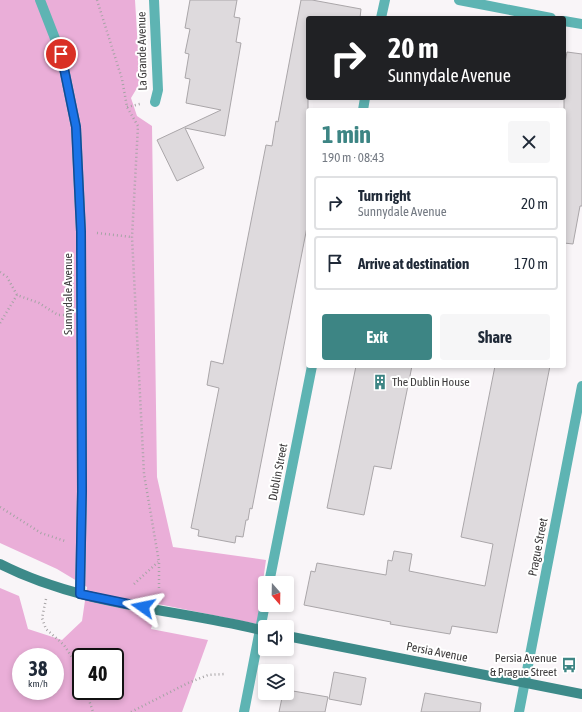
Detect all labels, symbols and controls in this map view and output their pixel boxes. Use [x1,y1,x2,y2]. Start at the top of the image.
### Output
street label: La Grande Avenue [134,11,150,91]
icon: right [322,32,374,84]
text: 20 m [388,32,438,64]
pin [44,37,78,71]
icon: arrive [50,43,72,65]
text: Sunnydale Avenue [388,65,511,86]
text: 1 min [322,121,371,148]
button: close [508,121,550,163]
text: 190 m · 08:43 [322,150,385,165]
text: Turn right [358,187,411,204]
icon: right [324,192,346,214]
text: 20 m [521,195,548,212]
text: Sunnydale Avenue [358,204,447,219]
icon: arrive [324,252,346,274]
street label: Sunnydale Avenue [61,253,75,335]
text: Arrive at destination [358,255,469,272]
text: 170 m [514,255,548,272]
button: Exit [322,314,432,360]
button: Share [440,314,550,360]
building icon: The Dublin House [371,373,389,391]
place label: The Dublin House [392,375,470,389]
street label: Dublin Street [266,442,291,502]
street label: Prague Street [525,516,551,577]
north arrow [258,576,294,612]
map controls [258,576,294,700]
position arrow [122,586,164,628]
button: sound [258,620,294,656]
street label: Persia Avenue [405,639,469,665]
speed limit sign: 40 [72,648,124,700]
place label: Persia Avenue & Prague Street [490,651,558,679]
bus stop icon: Persia Avenue & Prague Street [560,656,578,674]
text: 38 [29,657,47,680]
button: layers [258,664,294,700]
text: km/h [28,678,48,689]

